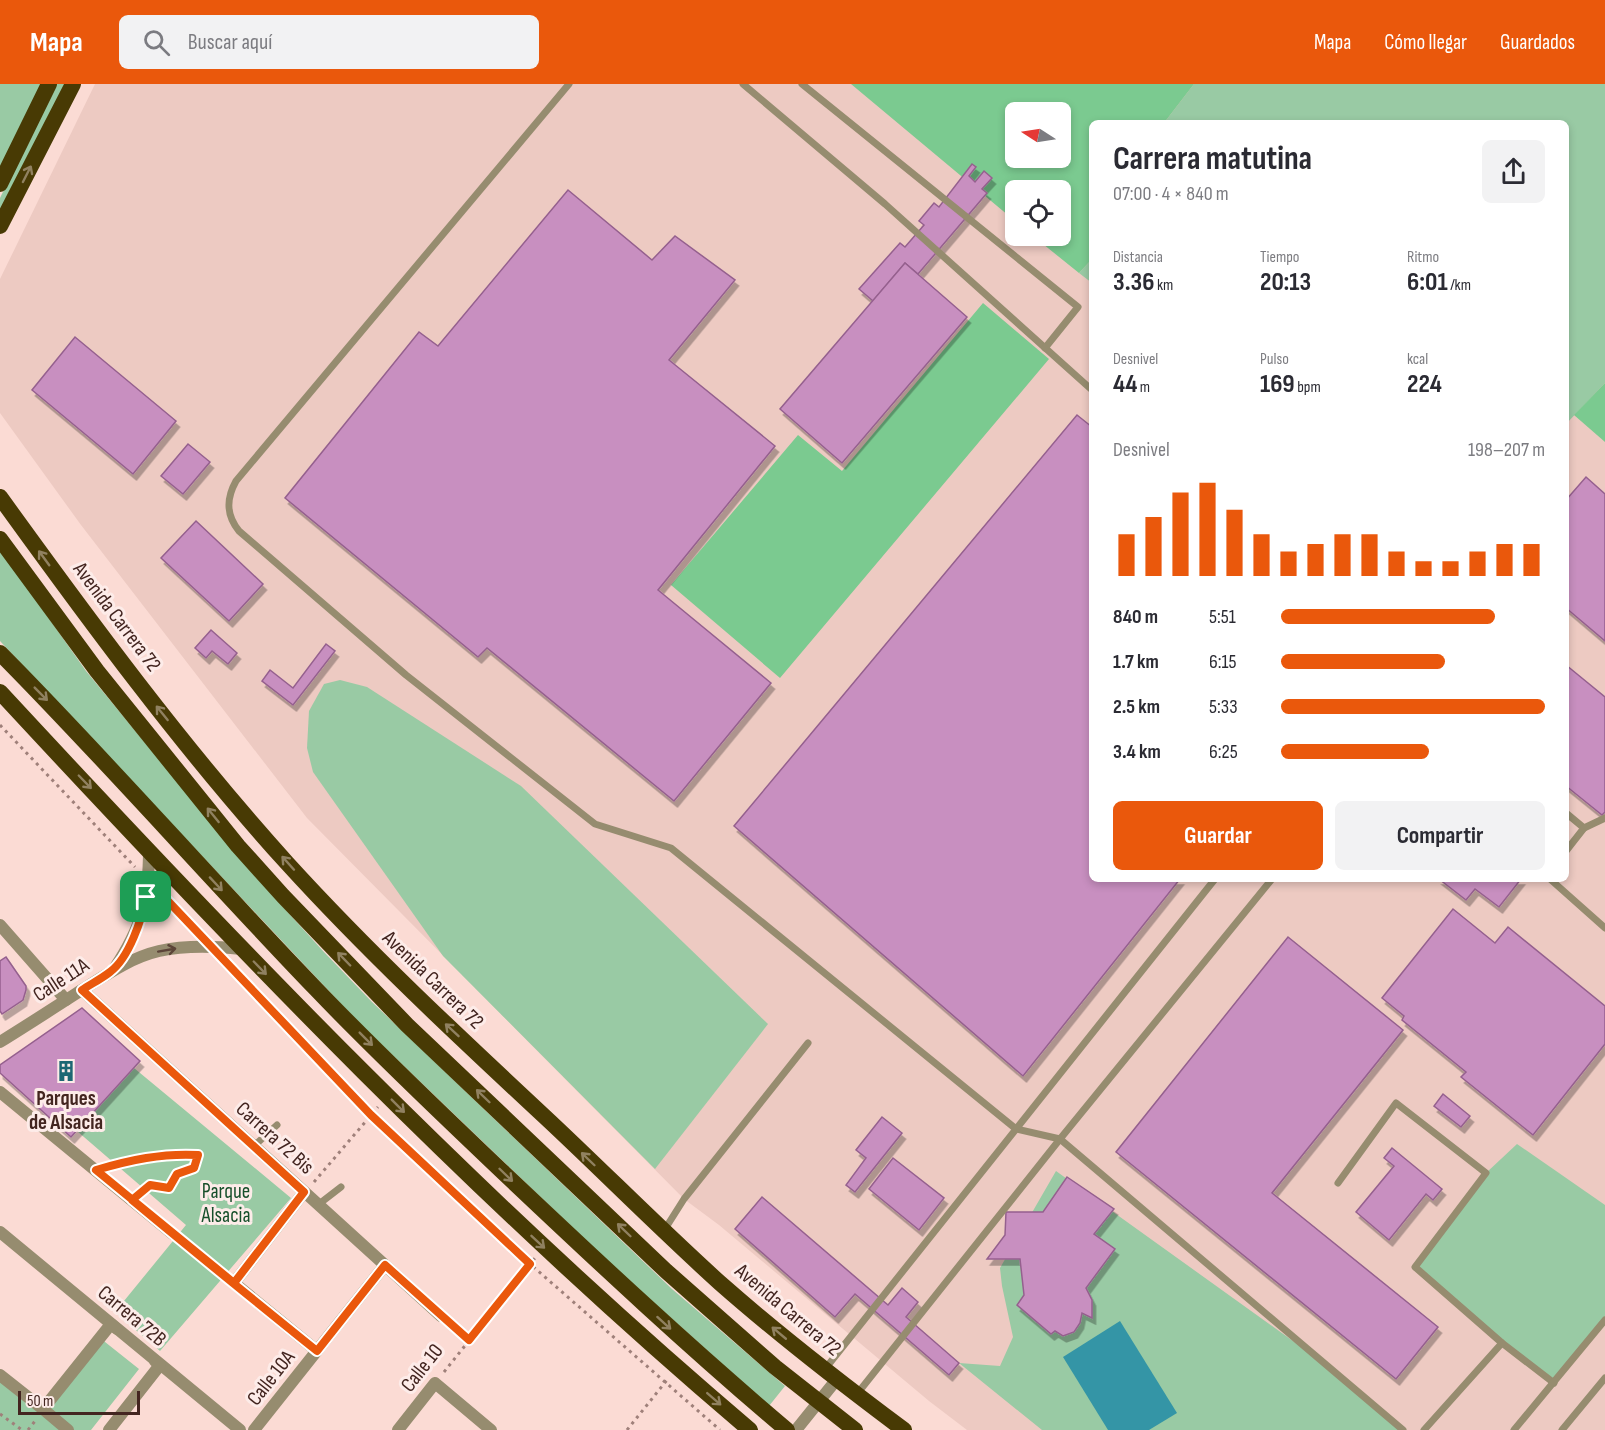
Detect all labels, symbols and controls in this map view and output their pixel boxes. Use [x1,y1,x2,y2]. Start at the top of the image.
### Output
search box [119,15,539,69]
text: Mapa [30,26,83,59]
icon: search [140,26,173,59]
text: Buscar aquí [188,29,272,56]
text: Mapa [1314,30,1351,55]
text: Cómo llegar [1384,30,1467,55]
text: Guardados [1500,30,1575,55]
north arrow [1005,102,1071,168]
map controls [1005,102,1071,246]
text: Carrera matutina [1113,139,1312,179]
button: share [1482,140,1545,203]
one-way arrow [21,166,33,184]
button: locate [1005,180,1071,246]
text: 07:00 · 4 × 840 m [1113,182,1229,206]
text: Distancia [1113,248,1163,267]
text: Tiempo [1260,248,1299,267]
text: Ritmo [1407,248,1439,267]
text: 3.36 [1113,267,1154,298]
text: 20:13 [1260,267,1311,298]
text: 6:01 [1407,267,1448,298]
text: km [1154,276,1173,295]
text: /km [1448,276,1471,295]
text: Desnivel [1113,350,1158,369]
text: Pulso [1260,350,1289,369]
text: kcal [1407,350,1428,369]
text: 44 [1113,369,1137,400]
text: 169 [1260,369,1295,400]
text: 224 [1407,369,1442,400]
text: m [1137,378,1150,397]
text: bpm [1295,378,1321,397]
text: Desnivel [1113,438,1170,462]
text: 198–207 m [1468,438,1545,462]
one-way arrow [38,551,50,567]
street label: Avenida Carrera 72 [67,557,166,677]
text: 840 m [1113,605,1158,629]
text: 5:51 [1209,605,1236,629]
text: 1.7 km [1113,650,1159,674]
text: 6:15 [1209,650,1237,674]
one-way arrow [34,687,48,702]
text: 2.5 km [1113,695,1160,719]
text: 5:33 [1209,695,1238,719]
one-way arrow [156,706,169,722]
text: 3.4 km [1113,740,1161,764]
text: 6:25 [1209,740,1238,764]
one-way arrow [77,774,92,789]
button: Guardar [1113,801,1323,870]
button: Compartir [1335,801,1545,870]
one-way arrow [206,807,219,823]
one-way arrow [281,856,295,871]
pin [120,871,171,922]
one-way arrow [209,876,224,891]
icon: arrive [129,880,162,913]
street label: Avenida Carrera 72 [377,925,489,1034]
one-way arrow [156,944,176,955]
one-way arrow [337,951,351,966]
street label: Calle 11A [28,952,94,1007]
one-way arrow [253,961,268,976]
one-way arrow [444,1022,459,1037]
one-way arrow [359,1032,374,1047]
building icon: Parques de Alsacia [54,1059,78,1083]
place label: Parques de Alsacia [29,1086,103,1135]
one-way arrow [475,1088,490,1103]
street label: Carrera 72 Bis [231,1096,319,1180]
one-way arrow [391,1099,406,1114]
one-way arrow [581,1152,596,1166]
one-way arrow [499,1168,514,1182]
park label: Parque Alsacia [200,1179,251,1228]
one-way arrow [616,1223,631,1238]
one-way arrow [531,1235,546,1249]
street label: Avenida Carrera 72 [729,1258,846,1361]
street label: Carrera 72B [93,1280,171,1352]
one-way arrow [656,1316,671,1330]
one-way arrow [771,1326,787,1339]
street label: Calle 10 [395,1339,449,1397]
street label: Calle 10A [242,1345,301,1411]
scale bar [18,1388,140,1416]
text: 50 m [27,1392,53,1411]
one-way arrow [706,1392,721,1406]

